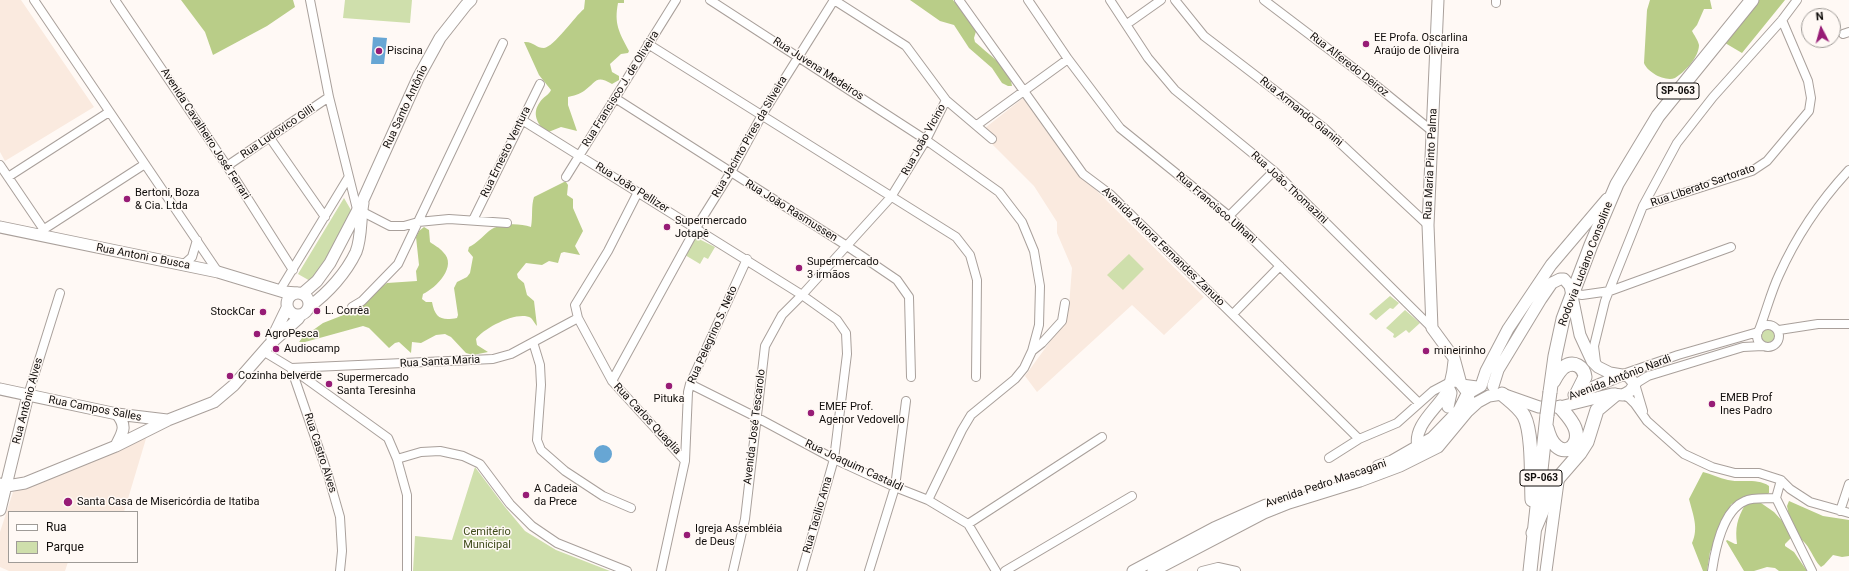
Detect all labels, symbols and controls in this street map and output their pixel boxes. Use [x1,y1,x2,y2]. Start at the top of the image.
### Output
north arrow [1801,8,1841,48]
text: N [1815,10,1824,23]
street label: Rua Francisco J. de Oliveira [580,28,662,150]
street label: Rua Alferedo Deiroz [1307,30,1391,100]
place label: EE Profa. Oscarlina Araújo de Oliveira [1374,31,1468,57]
street label: Rua Juvena Medeiros [770,35,866,103]
marker: EE Profa. Oscarlina Araújo de Oliveira [1361,39,1371,49]
place label: Piscina [387,44,423,58]
marker: Piscina [374,46,384,56]
street label: Rua Santo Antônio [381,63,431,151]
street label: Avenida Cavalheiro José Ferrari [158,66,252,202]
street label: Rua Jacinto Pires da Silveira [710,74,790,200]
street label: Rua Armando Gianini [1257,74,1345,150]
road number: SP-063 [1657,83,1699,99]
street label: Rua Ludovico Gilli [238,102,318,162]
street label: Rua João Vicino [899,102,949,178]
street label: Rua Ernesto Ventura [478,104,534,200]
street label: Rua Maria Pinto Palma [1421,108,1441,220]
street label: Rua João Thomazini [1248,149,1330,227]
street label: Rua João Pellizer [593,160,671,216]
street label: Rua Liberato Sartorato [1649,162,1757,210]
street label: Rua Francisco Ulhani [1173,169,1259,247]
street label: Rua João Rasmussen [742,177,840,245]
street label: Avenida Aurora Fernandes Zanuto [1099,185,1227,309]
place label: Bertoni, Boza & Cia. Ltda [135,186,200,212]
marker: Bertoni, Boza & Cia. Ltda [122,194,132,204]
street label: Rodovia Luciano Consoline [1556,200,1616,328]
place label: Supermercado Jotapê [675,214,747,240]
marker: Supermercado Jotapê [662,222,672,232]
street label: Rua Antoni o Busca [95,241,191,273]
place label: Supermercado 3 irmãos [807,255,879,281]
marker: Supermercado 3 irmãos [794,263,804,273]
street label: Rua Pelegrino S. Neto [685,284,741,386]
place label: L. Corrêa [325,304,369,318]
place label: StockCar [211,305,255,319]
marker: L. Corrêa [312,306,322,316]
marker: StockCar [258,307,268,317]
place label: AgroPesca [265,327,318,341]
marker: AgroPesca [252,329,262,339]
place label: Audiocamp [284,342,340,356]
marker: Audiocamp [271,344,281,354]
place label: mineirinho [1434,344,1486,358]
marker: mineirinho [1421,346,1431,356]
street label: Avenida Antônio Nardi [1567,352,1673,404]
street label: Rua Santa Maria [399,353,481,371]
street label: Rua Antônio Alves [10,356,46,446]
street label: Avenida José Tescarolo [741,368,769,486]
place label: Cozinha belverde [238,369,322,383]
marker: Cozinha belverde [225,371,235,381]
place label: Supermercado Santa Teresinha [337,371,416,397]
marker: Supermercado Santa Teresinha [324,379,334,389]
street label: Rua Carlos Quaglia [610,381,684,457]
marker: Pituka [664,381,674,391]
place label: EMEB Prof Ines Padro [1720,391,1772,417]
place label: Pituka [654,392,684,406]
street label: Rua Campos Salles [47,393,143,425]
marker: EMEB Prof Ines Padro [1707,399,1717,409]
place label: EMEF Prof. Agenor Vedovello [819,400,905,426]
marker: EMEF Prof. Agenor Vedovello [806,408,816,418]
street label: Rua Castro Alves [301,411,339,495]
street label: Rua Joaquim Castaldi [803,437,905,495]
street label: Avenida Pedro Mascagani [1264,457,1388,511]
road number: SP-063 [1520,470,1562,486]
street label: Rua Tacilio Ama [801,475,835,555]
place label: A Cadeia da Prece [534,482,578,508]
marker: A Cadeia da Prece [521,490,531,500]
place label: Santa Casa de Misericórdia de Itatiba [77,495,259,509]
marker: Santa Casa de Misericórdia de Itatiba [62,496,74,508]
legend [8,511,138,563]
text: Rua [46,520,67,534]
place label: Igreja Assembléia de Deus [695,522,782,548]
park label: Cemitério Municipal [463,525,511,551]
marker: Igreja Assembléia de Deus [682,530,692,540]
text: Parque [46,540,84,554]

